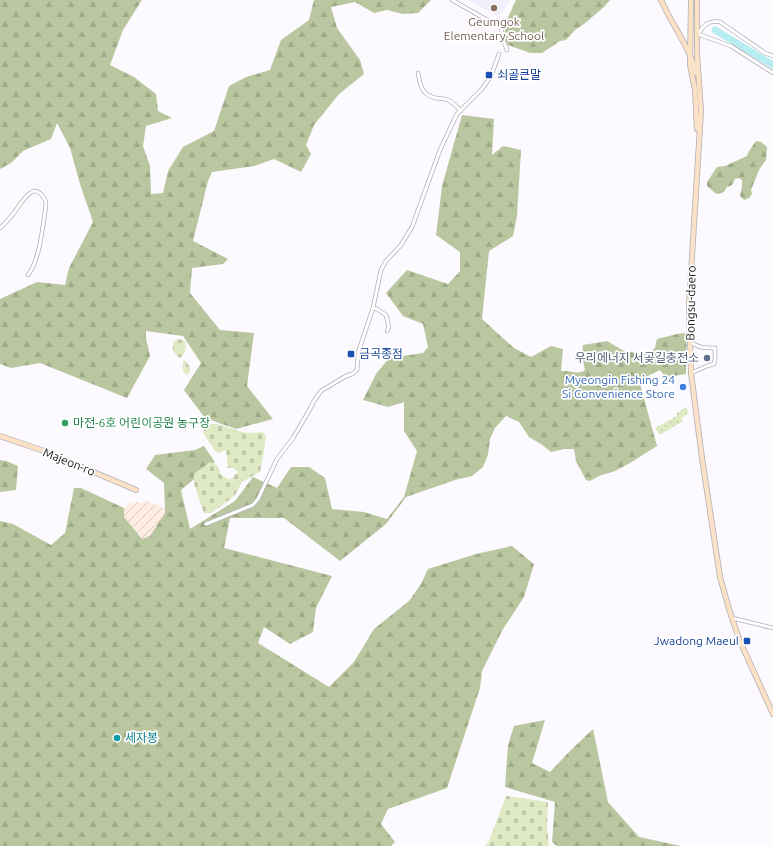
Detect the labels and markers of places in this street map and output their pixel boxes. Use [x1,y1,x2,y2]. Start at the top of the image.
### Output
marker: Geumgok Elementary School [489,3,499,13]
place label: Geumgok Elementary School [444,15,544,42]
place label: 쇠골큰말 [497,68,541,81]
marker: 쇠골큰말 [484,70,494,80]
place label: 금곡종점 [359,347,403,360]
marker: 금곡종점 [346,349,356,359]
place label: 우리에너지 서곶길충전소 [575,351,699,364]
marker: 우리에너지 서곶길충전소 [702,353,712,363]
place label: Myeongin Fishing 24 Si Convenience Store [562,373,675,400]
marker: Myeongin Fishing 24 Si Convenience Store [678,382,688,392]
place label: 마전-6호 어린이공원 농구장 [73,416,210,429]
marker: 마전-6호 어린이공원 농구장 [60,418,70,428]
place label: Jwadong Maeul [654,634,739,647]
marker: Jwadong Maeul [742,636,752,646]
place label: 세자봉 [125,731,158,744]
marker: 세자봉 [112,733,122,743]

